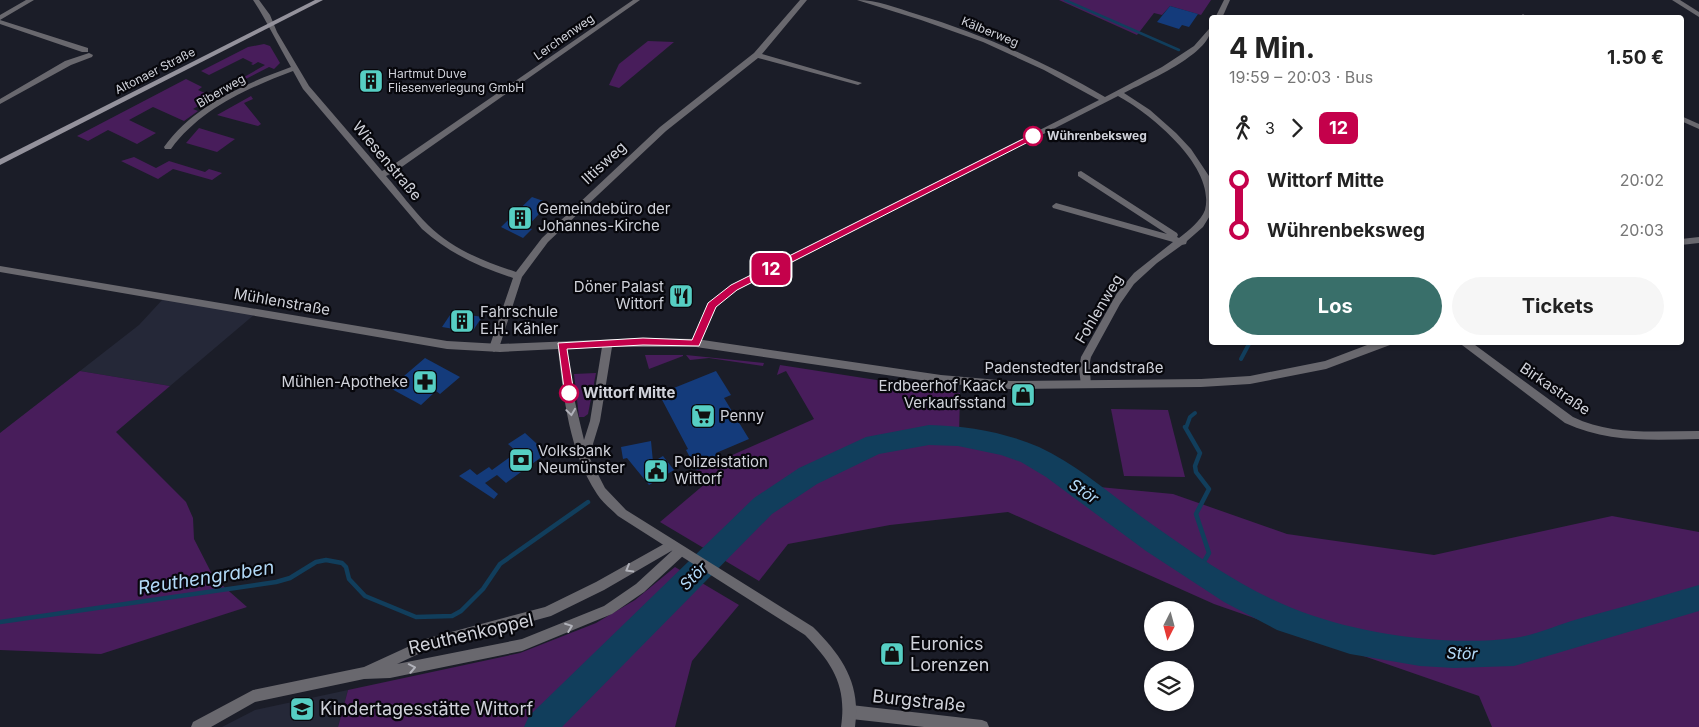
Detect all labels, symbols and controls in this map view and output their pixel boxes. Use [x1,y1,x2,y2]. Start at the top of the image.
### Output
street label: Lerchenweg [531,10,597,63]
street label: Kälberweg [959,13,1021,50]
text: 4 Min. [1229,31,1315,65]
street label: Altonaer Straße [112,44,198,97]
text: 1.50 € [1607,46,1664,69]
place label: Hartmut Duve Fliesenverlegung GmbH [388,66,524,95]
text: 19:59 – 20:03 · Bus [1229,67,1373,87]
building icon: Hartmut Duve Fliesenverlegung GmbH [358,68,384,94]
street label: Biberweg [194,71,248,110]
icon: walk [1229,114,1257,142]
icon: forward [1283,114,1311,142]
street label: Wiesenstraße [349,117,426,204]
text: 12 [1329,117,1348,138]
text: 3 [1265,118,1275,138]
marker: Wührenbeksweg [1023,126,1043,146]
place label: Wührenbeksweg [1047,128,1147,143]
street label: Iltisweg [577,137,630,188]
text: Wittorf Mitte [1267,169,1384,192]
text: 20:02 [1620,170,1664,190]
place label: Gemeindebüro der Johannes-Kirche [538,199,671,235]
building icon: Gemeindebüro der Johannes-Kirche [507,205,533,231]
text: Wührenbeksweg [1267,219,1425,242]
text: 20:03 [1620,220,1664,240]
line badge: 12 [748,253,794,285]
text: 12 [761,258,781,279]
street label: Fohlenweg [1071,271,1127,347]
place label: Döner Palast Wittorf [574,277,664,313]
button: Los [1229,277,1442,335]
button: Tickets [1452,277,1664,335]
restaurant icon: Döner Palast Wittorf [668,283,694,309]
street label: Mühlenstraße [232,284,332,319]
place label: Fahrschule E.H. Kähler [480,302,559,338]
building icon: Fahrschule E.H. Kähler [449,308,475,334]
street label: Padenstedter Landstraße [985,358,1163,377]
street label: Birkastraße [1516,358,1594,419]
pharmacy icon: Mühlen-Apotheke [412,369,438,395]
place label: Mühlen-Apotheke [281,372,408,391]
place label: Erdbeerhof Kaack Verkaufsstand [878,376,1007,412]
shop icon: Erdbeerhof Kaack Verkaufsstand [1010,382,1036,408]
marker: Wittorf Mitte [559,383,579,403]
place label: Wittorf Mitte [583,383,675,402]
supermarket icon: Penny [690,403,716,429]
place label: Penny [720,406,765,425]
one-way arrow [565,408,576,416]
place label: Volksbank Neumünster [538,441,625,477]
bank icon: Volksbank Neumünster [508,447,534,473]
place label: Polizeistation Wittorf [674,452,768,488]
public building icon: Polizeistation Wittorf [643,458,669,484]
water label: Stör [1066,474,1103,508]
water label: Reuthengraben [136,555,276,600]
water label: Stör [675,557,712,594]
one-way arrow [625,563,634,573]
north arrow [1144,601,1194,651]
map controls [1144,601,1194,711]
street label: Reuthenkoppel [407,609,535,658]
one-way arrow [565,623,573,633]
place label: Euronics Lorenzen [910,633,989,675]
shop icon: Euronics Lorenzen [879,641,905,667]
water label: Stör [1446,642,1479,664]
button: layers [1144,661,1194,711]
one-way arrow [408,663,417,673]
street label: Burgstraße [871,685,967,716]
school or university icon: Kindertagesstätte Wittorf [289,696,315,722]
place label: Kindertagesstätte Wittorf [320,698,533,719]

